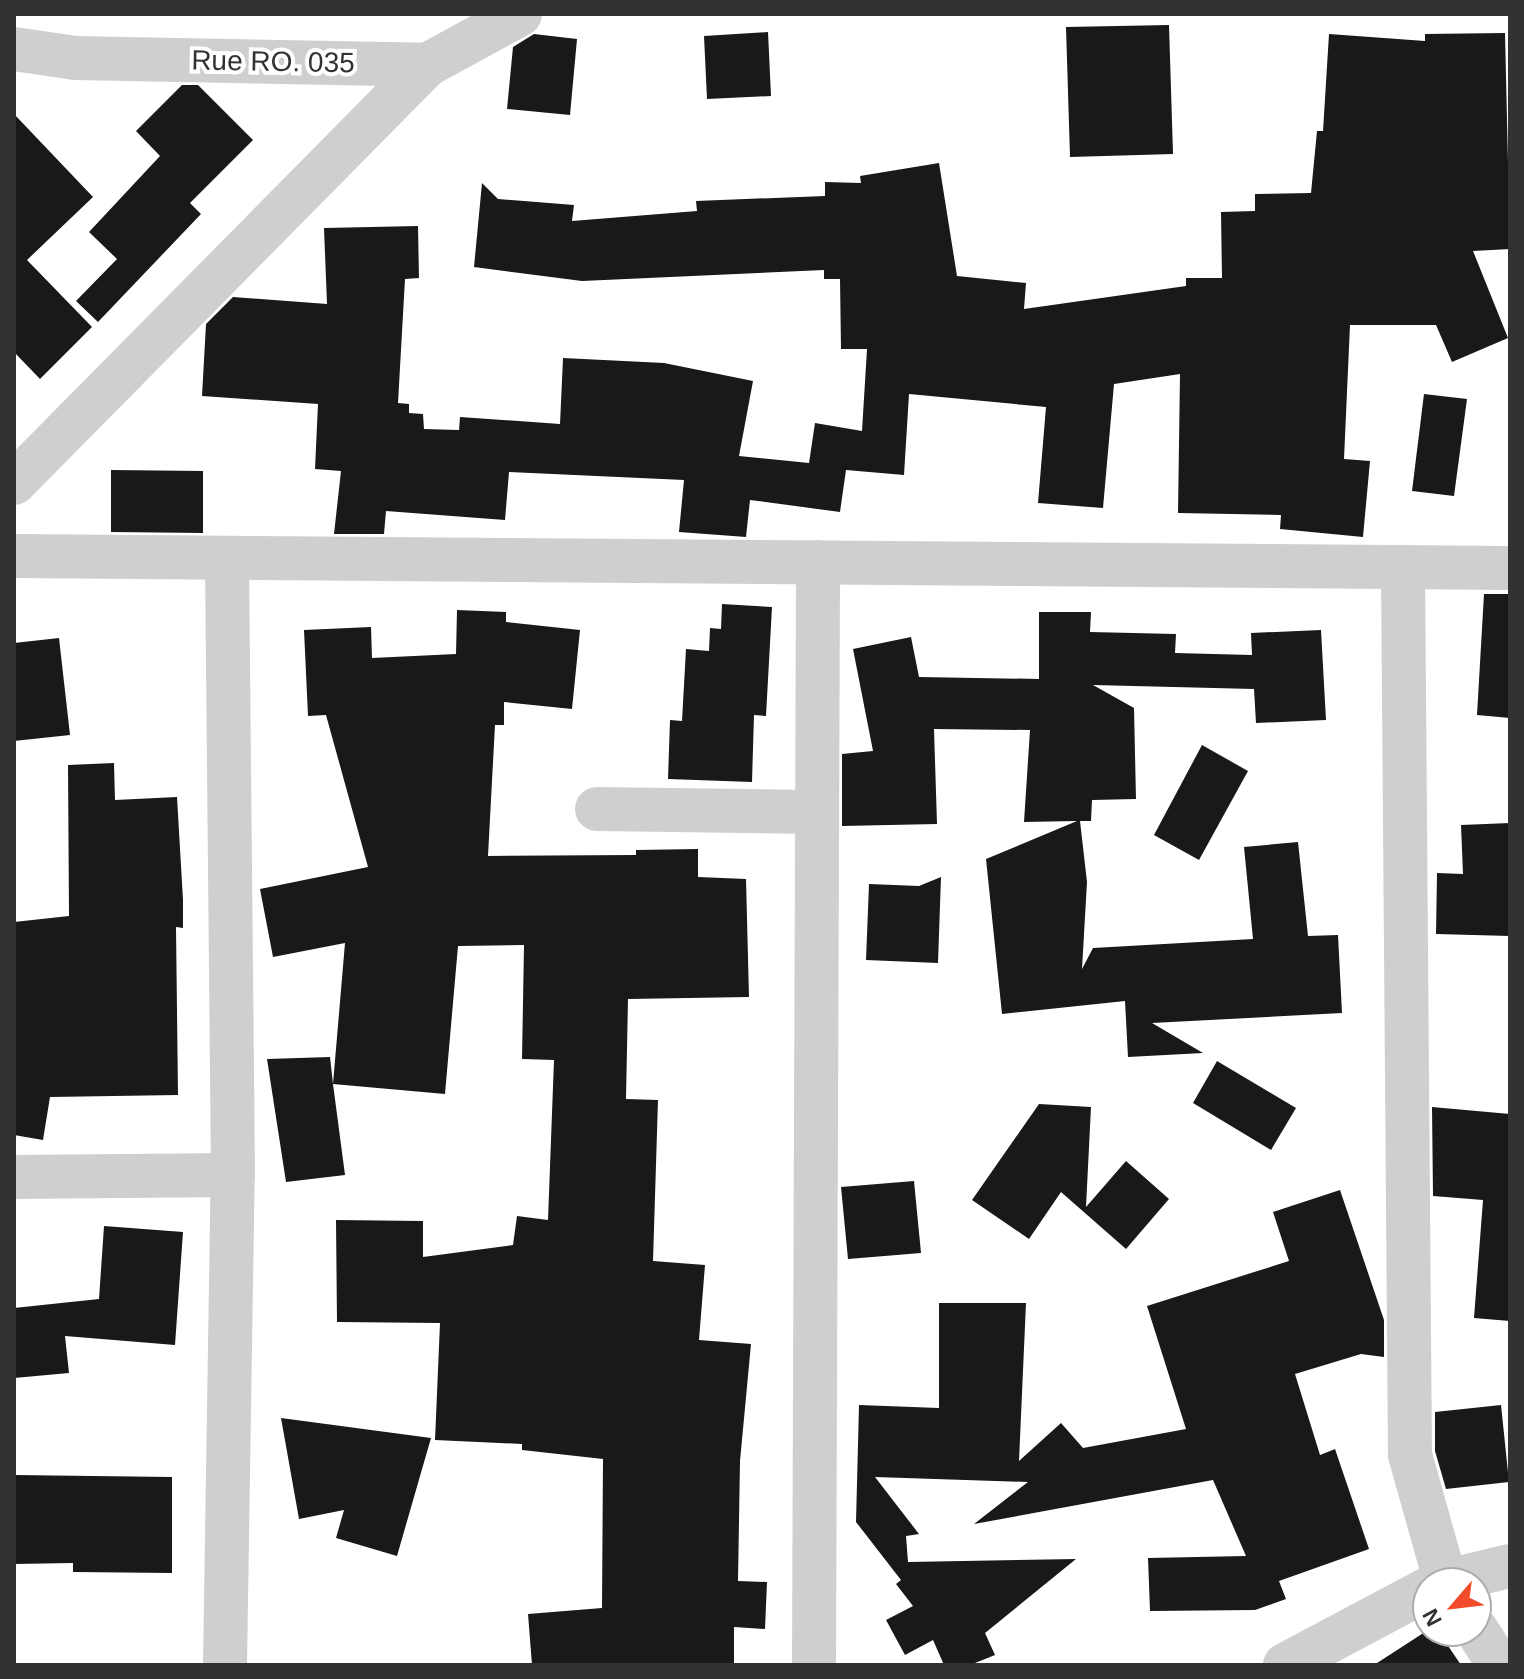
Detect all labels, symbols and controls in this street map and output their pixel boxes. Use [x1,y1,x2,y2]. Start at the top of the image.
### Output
street label: Rue RO. 035 [191,44,355,80]
north arrow [1412,1567,1492,1647]
text: N [1417,1605,1447,1630]

